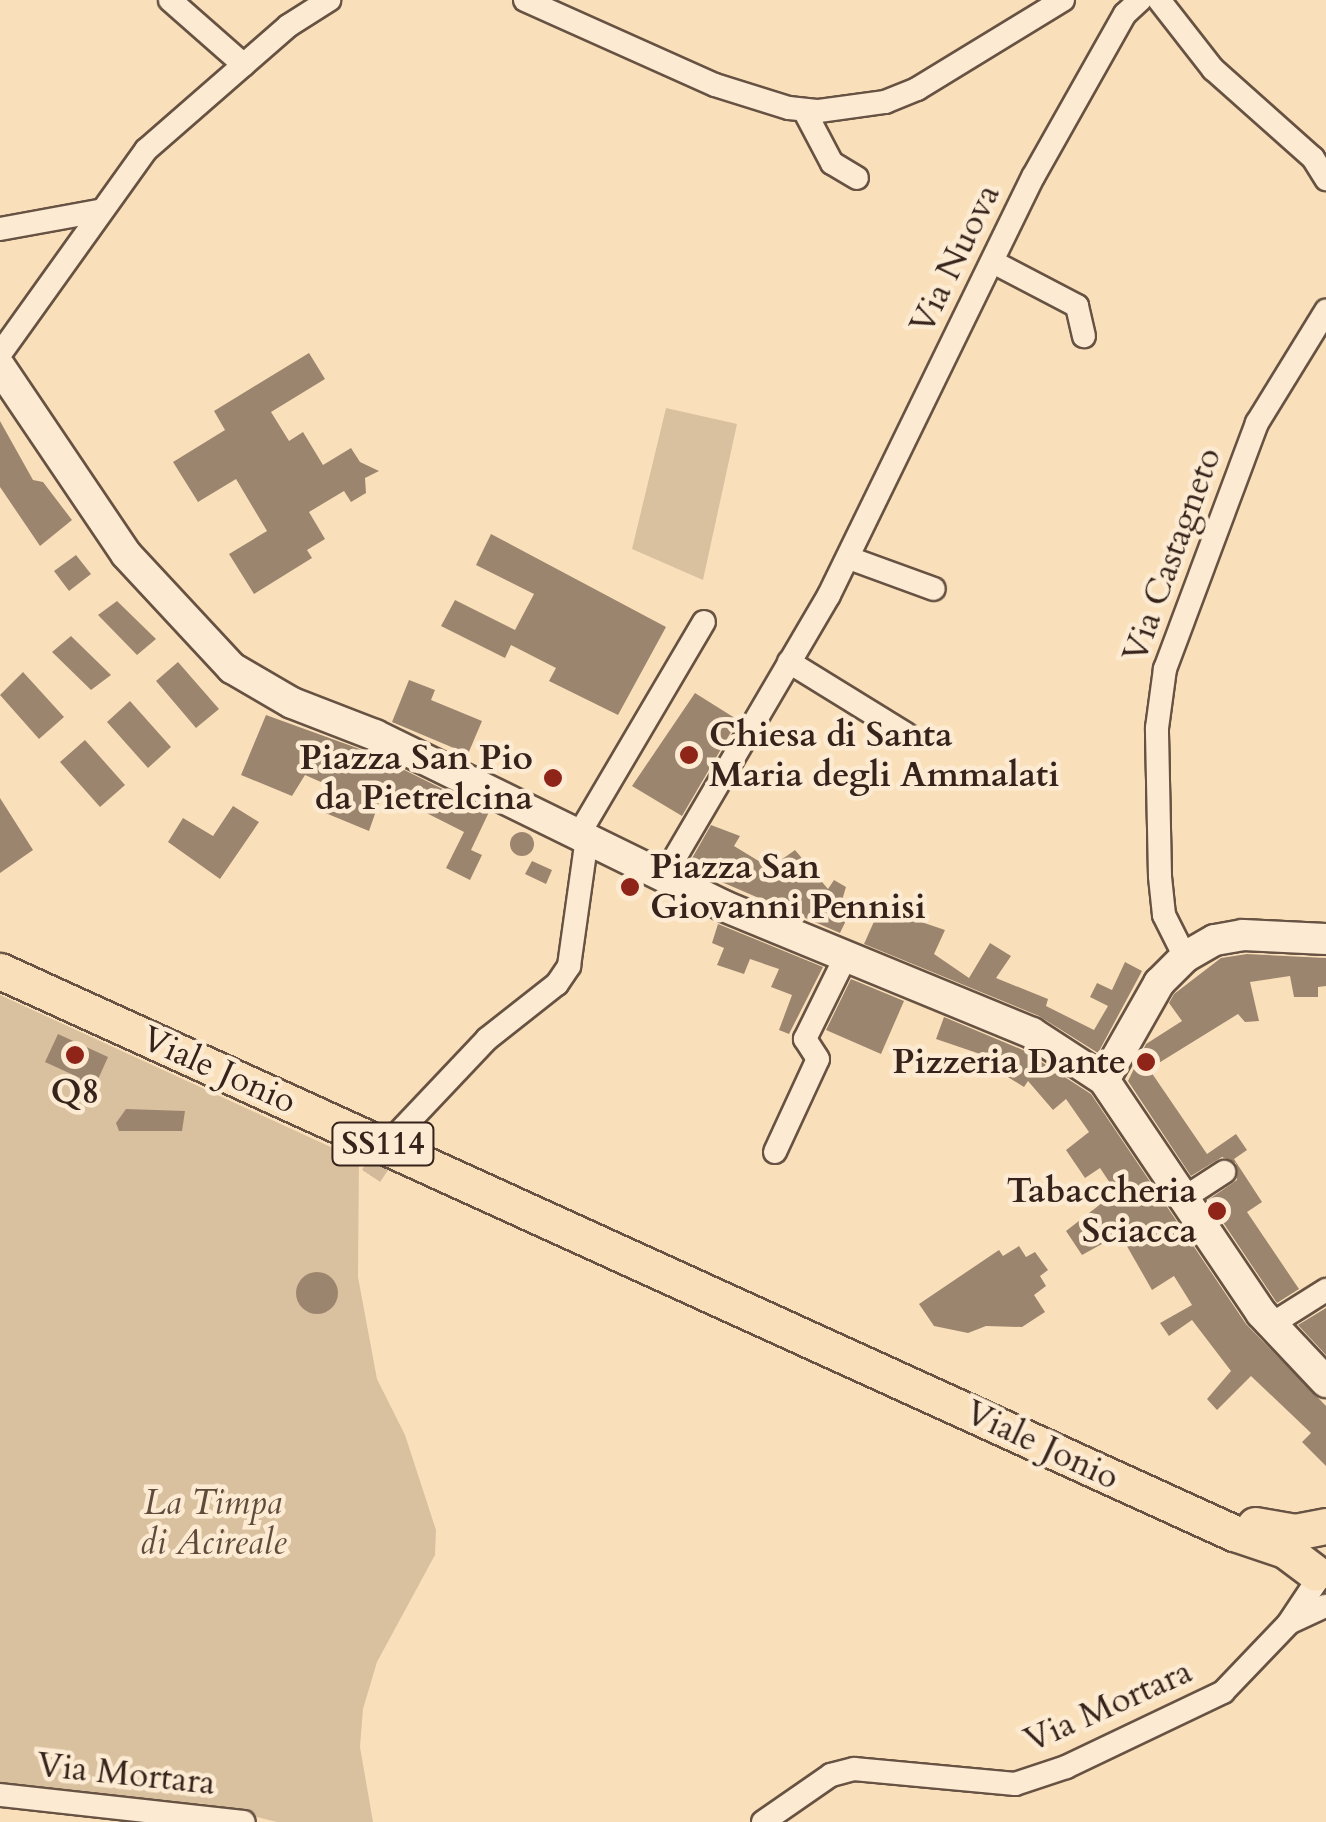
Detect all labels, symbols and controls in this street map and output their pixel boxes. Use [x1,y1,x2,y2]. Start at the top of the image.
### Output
street label: Via Nuova [901,177,1009,341]
street label: Via Castagneto [1114,442,1230,668]
place label: Chiesa di Santa Maria degli Ammalati [709,714,1059,796]
place label: Piazza San Pio da Pietrelcina [300,737,533,819]
marker: Chiesa di Santa Maria degli Ammalati [678,744,700,766]
marker: Piazza San Pio da Pietrelcina [542,767,564,789]
place label: Piazza San Giovanni Pennisi [650,846,926,928]
marker: Piazza San Giovanni Pennisi [619,876,641,898]
street label: Viale Jonio [135,1017,303,1123]
place label: Pizzeria Dante [892,1041,1126,1083]
marker: Q8 [64,1044,86,1066]
marker: Pizzeria Dante [1135,1051,1157,1073]
place label: Q8 [50,1071,100,1113]
road number: SS114 [330,1117,436,1171]
place label: Tabaccheria Sciacca [1006,1170,1197,1252]
marker: Tabaccheria Sciacca [1206,1200,1228,1222]
street label: Viale Jonio [959,1391,1125,1499]
park label: La Timpa di Acireale [140,1482,286,1564]
street label: Via Mortara [1018,1650,1198,1762]
street label: Via Mortara [35,1744,217,1804]

